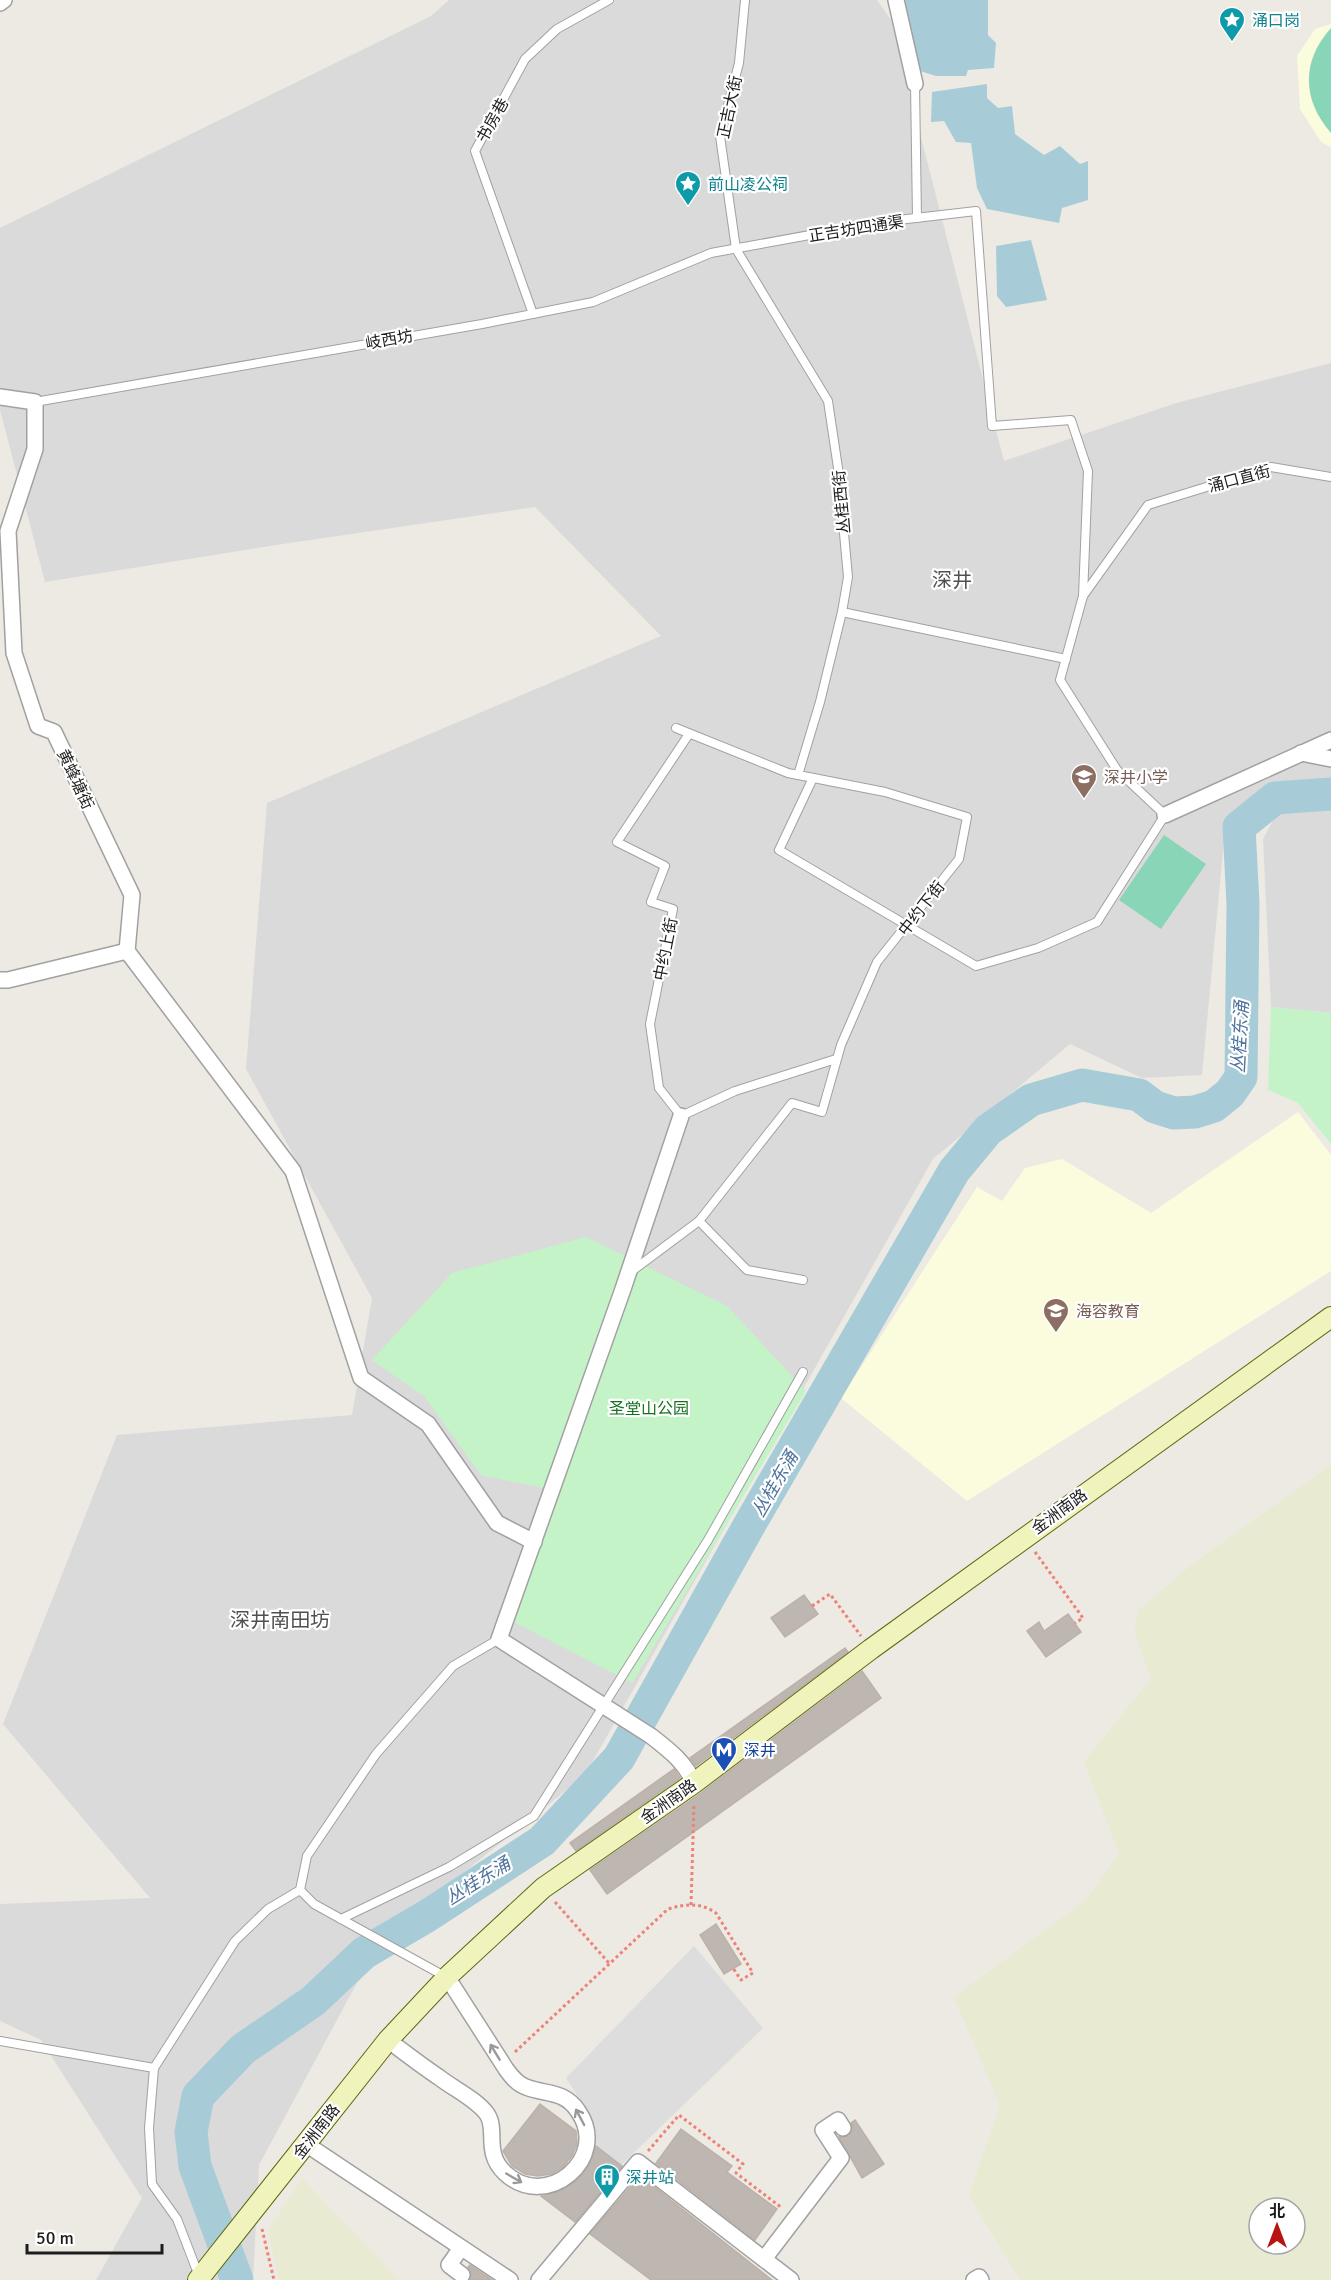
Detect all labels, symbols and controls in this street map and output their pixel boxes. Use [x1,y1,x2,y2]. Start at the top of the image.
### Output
place icon: 涌口岗 [1217,5,1247,43]
place label: 涌口岗 [1252,11,1300,31]
street label: 正吉大街 [714,74,746,141]
street label: 书房巷 [472,95,513,146]
place icon: 前山凌公祠 [673,169,703,207]
place label: 前山凌公祠 [708,175,788,195]
street label: 正吉坊四通渠 [807,212,905,246]
street label: 岐西坊 [364,326,415,354]
street label: 涌口直街 [1206,461,1273,497]
street label: 丛桂西街 [829,469,855,535]
district label: 深井 [932,568,972,593]
street label: 黄蜂塘街 [53,746,98,813]
school or university icon: 深井小学 [1069,762,1099,800]
place label: 深井小学 [1104,768,1168,788]
street label: 中约下街 [894,877,949,940]
street label: 中约上街 [650,916,682,983]
water label: 丛桂东涌 [1227,998,1253,1074]
school or university icon: 海容教育 [1041,1296,1071,1334]
place label: 海容教育 [1076,1302,1140,1322]
park label: 圣堂山公园 [609,1399,689,1419]
water label: 丛桂东涌 [747,1446,804,1521]
street label: 金洲南路 [1028,1485,1091,1539]
district label: 深井南田坊 [230,1608,330,1633]
metro station icon: 深井 [709,1735,739,1773]
place label: 深井 [744,1741,776,1761]
street label: 金洲南路 [637,1775,701,1828]
water label: 丛桂东涌 [442,1852,516,1909]
one-way arrow [489,2044,501,2061]
street label: 金洲南路 [289,2100,344,2163]
one-way arrow [574,2108,586,2126]
building icon: 深井站 [592,2162,622,2200]
place label: 深井站 [626,2168,674,2188]
one-way arrow [505,2172,522,2184]
north arrow [1247,2196,1307,2256]
text: 北 [1269,2202,1285,2222]
scale bar [27,2217,162,2255]
text: 50 m [36,2227,74,2249]

